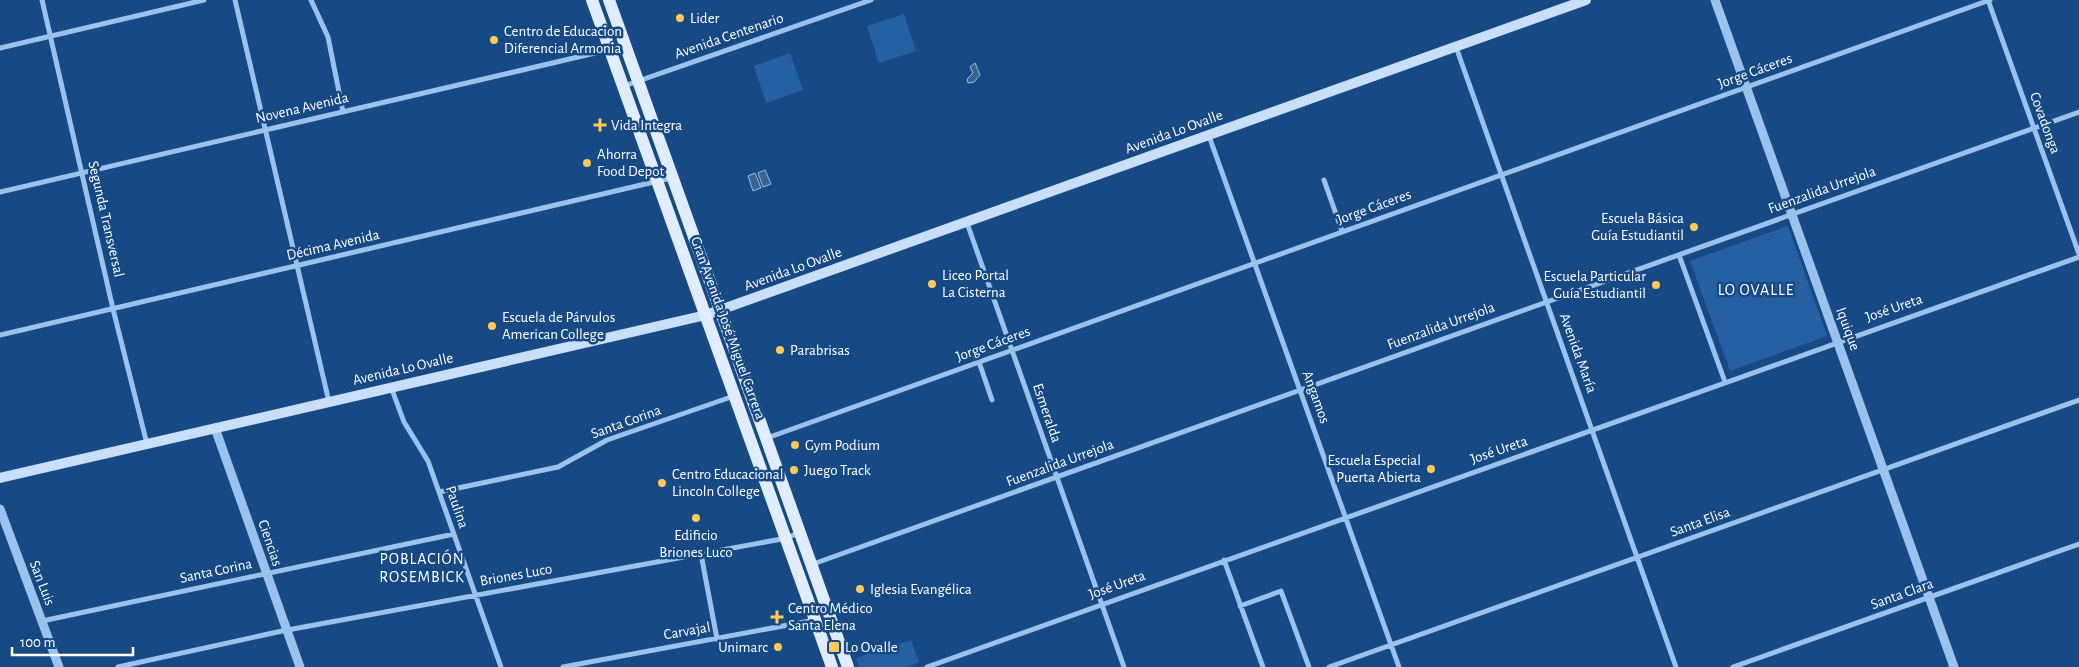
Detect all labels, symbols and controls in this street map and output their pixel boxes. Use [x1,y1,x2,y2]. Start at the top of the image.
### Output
street label: Avenida Centenario [673,10,785,62]
place label: Lider [690,11,720,26]
marker: Lider [674,12,686,24]
place label: Centro de Educacion Diferencial Armonia [504,24,622,56]
marker: Centro de Educacion Diferencial Armonia [488,34,500,46]
street label: Jorge Cáceres [1716,51,1794,91]
street label: Novena Avenida [254,90,350,126]
street label: Covadonga [2027,90,2063,156]
street label: Avenida Lo Ovalle [1123,107,1225,157]
marker: Vida Integra [593,118,607,132]
place label: Vida Integra [611,118,682,133]
place label: Ahorra Food Depot [597,147,665,179]
marker: Ahorra Food Depot [581,157,593,169]
street label: Segunda Transversal [85,160,127,278]
street label: Fuenzalida Urrejola [1766,164,1878,216]
street label: Jorge Cáceres [1335,187,1413,227]
place label: Escuela Básica Guía Estudiantil [1591,211,1684,243]
marker: Escuela Básica Guía Estudiantil [1688,221,1700,233]
street label: Décima Avenida [285,227,381,263]
street label: Gran Avenida José Miguel Carrera [688,235,768,421]
street label: Avenida Lo Ovalle [742,244,844,294]
place label: Liceo Portal La Cisterna [942,268,1009,300]
place label: Escuela Particular Guía Estudiantil [1544,269,1646,301]
marker: Liceo Portal La Cisterna [926,278,938,290]
marker: Escuela Particular Guía Estudiantil [1650,279,1662,291]
district label: LO OVALLE [1718,282,1794,298]
street label: José Ureta [1864,291,1924,325]
street label: Fuenzalida Urrejola [1385,300,1497,352]
street label: Iquique [1833,305,1863,353]
place label: Escuela de Párvulos American College [502,310,615,342]
street label: Avenida María [1557,311,1599,395]
marker: Escuela de Párvulos American College [486,320,498,332]
street label: Jorge Cáceres [954,324,1032,364]
place label: Parabrisas [790,343,850,358]
marker: Parabrisas [774,344,786,356]
street label: Avenida Lo Ovalle [351,350,455,388]
street label: Angamos [1300,369,1332,425]
street label: Esmeralda [1030,381,1064,445]
street label: Santa Corina [589,402,663,442]
street label: José Ureta [1469,433,1529,467]
street label: Fuenzalida Urrejola [1004,437,1116,489]
place label: Gym Podium [805,438,880,453]
marker: Gym Podium [789,439,801,451]
place label: Escuela Especial Puerta Abierta [1327,453,1421,485]
place label: Juego Track [804,463,871,478]
marker: Escuela Especial Puerta Abierta [1425,463,1437,475]
marker: Juego Track [788,464,800,476]
place label: Centro Educacional Lincoln College [672,467,783,499]
marker: Centro Educacional Lincoln College [656,477,668,489]
street label: Paulina [443,484,471,530]
street label: Santa Elisa [1668,504,1732,540]
marker: Edificio Briones Luco [690,512,702,524]
street label: Ciencias [255,518,285,568]
place label: Edificio Briones Luco [659,528,733,560]
district label: POBLACIÓN ROSEMBICK [379,549,465,585]
street label: Santa Corina [179,556,253,586]
street label: San Luis [27,558,57,608]
street label: Briones Luco [479,561,553,589]
street label: José Ureta [1087,568,1147,602]
street label: Santa Clara [1869,576,1935,612]
place label: Iglesia Evangélica [870,582,972,597]
marker: Iglesia Evangélica [854,583,866,595]
place label: Centro Médico Santa Elena [788,601,873,633]
marker: Centro Médico Santa Elena [770,610,784,624]
street label: Carvajal [662,620,712,642]
scale bar [12,624,134,656]
text: 100 m [20,635,55,650]
place label: Unimarc [718,640,768,655]
marker: Lo Ovalle [827,640,841,654]
place label: Lo Ovalle [845,640,898,655]
marker: Unimarc [772,641,784,653]

